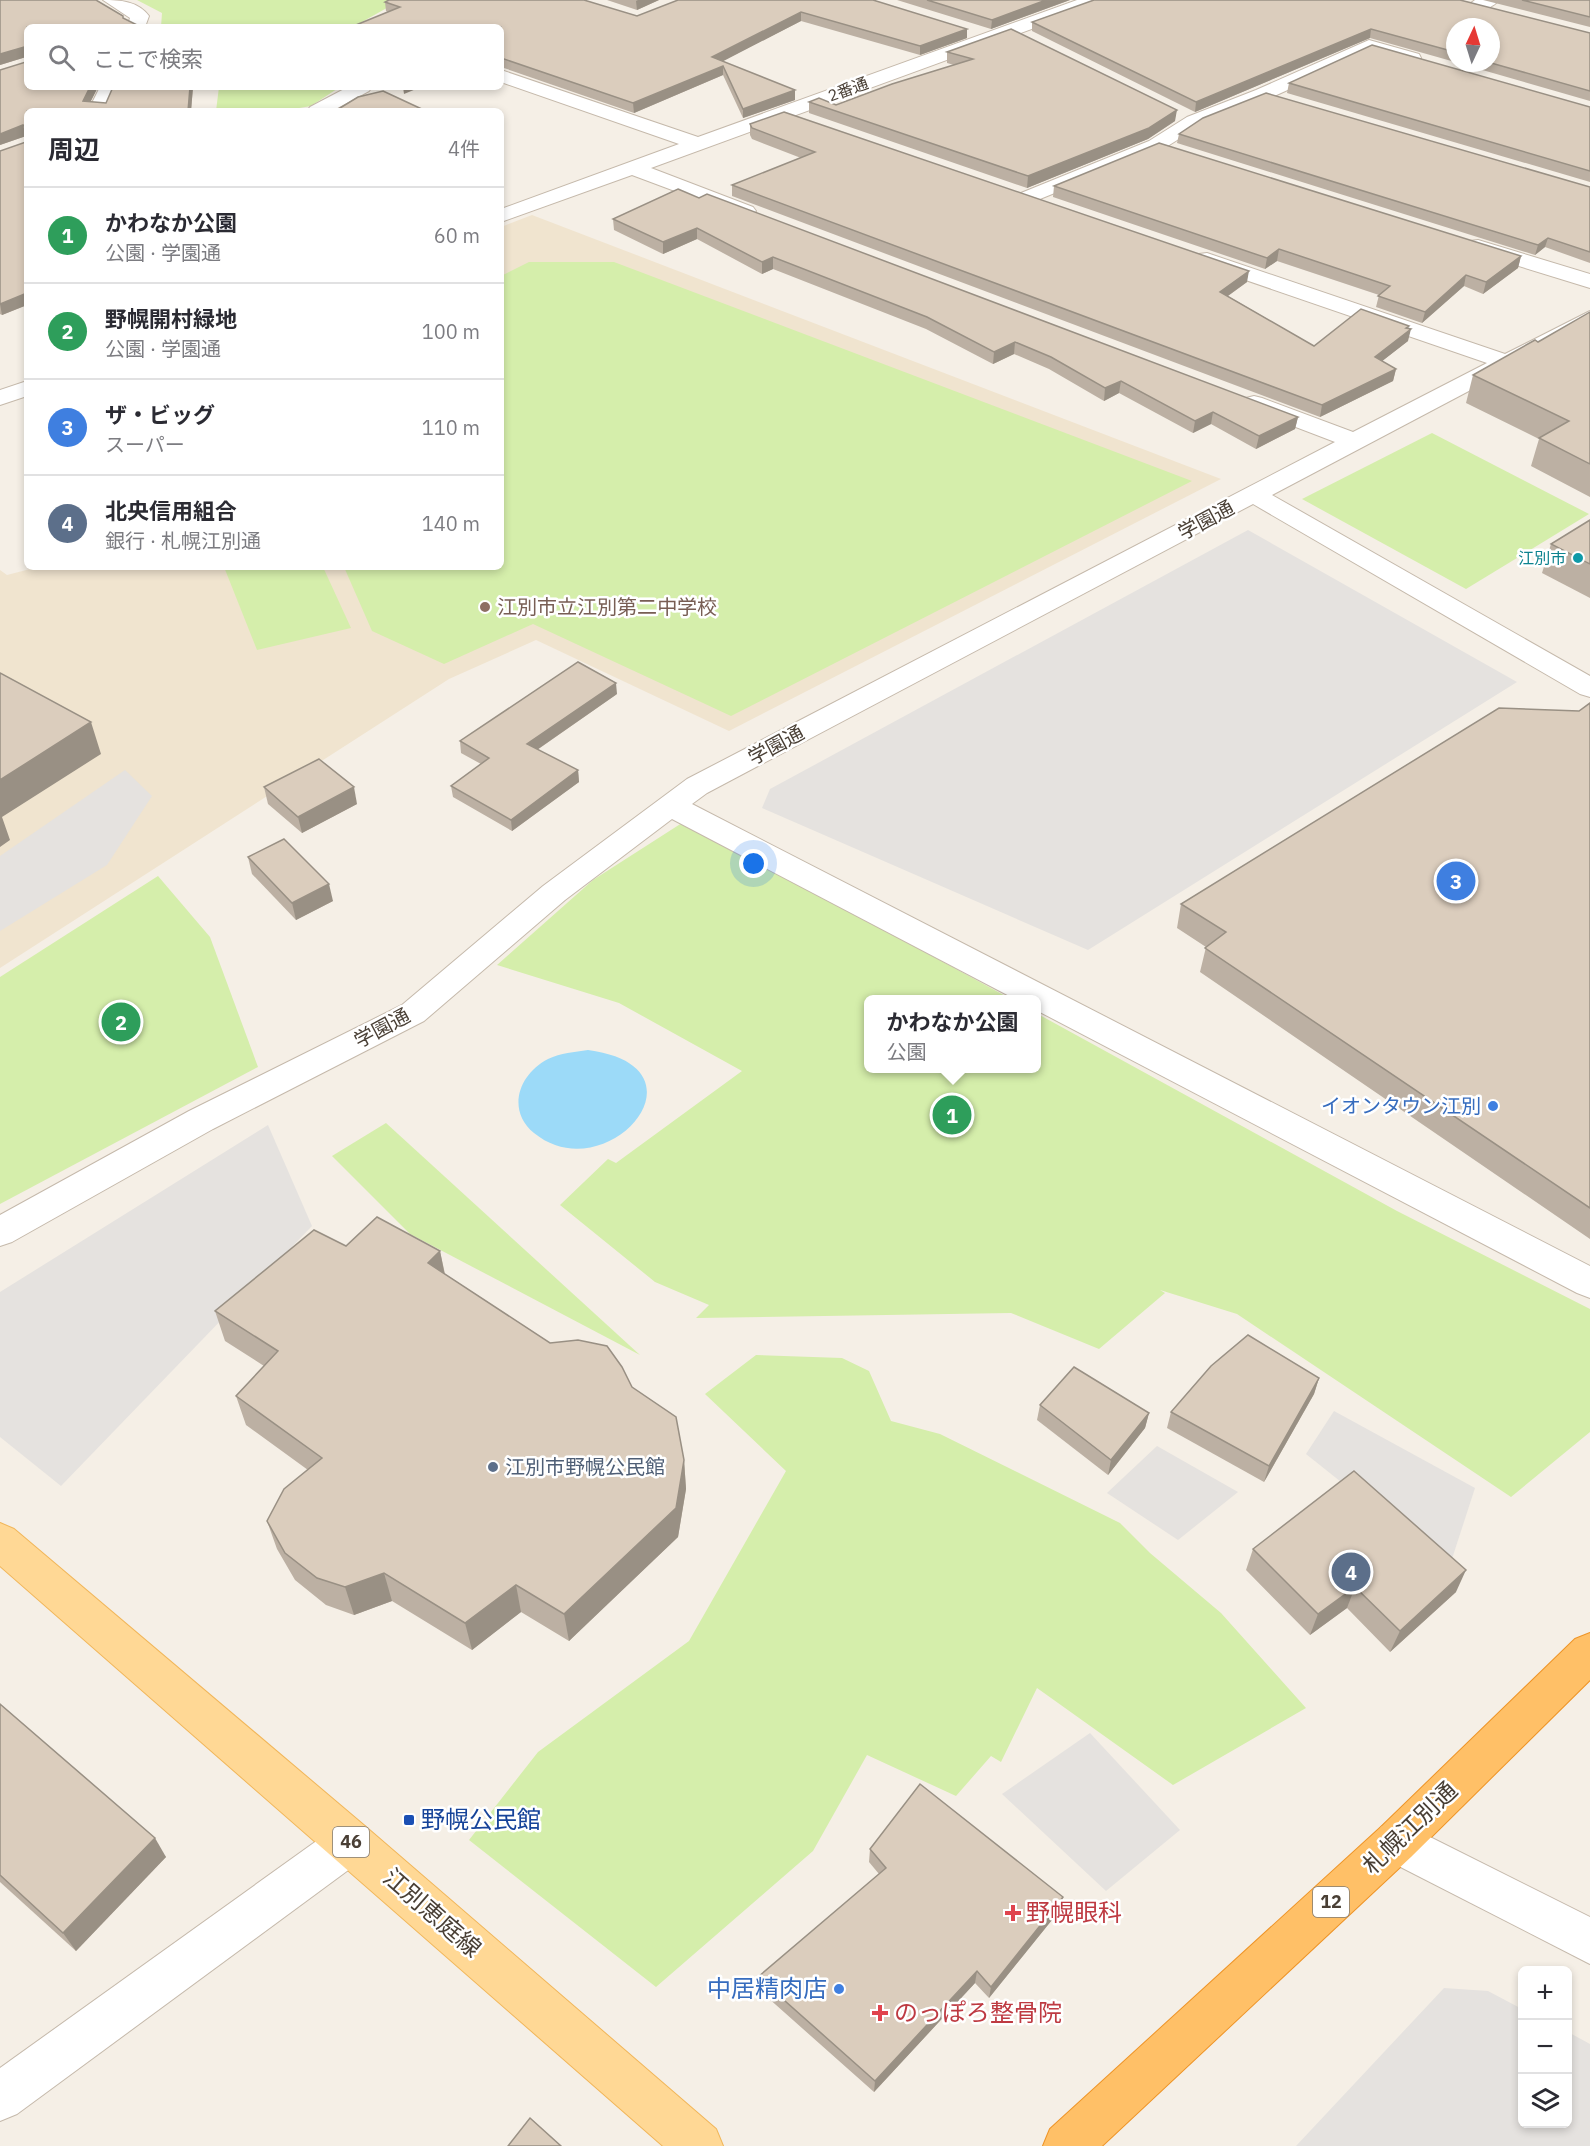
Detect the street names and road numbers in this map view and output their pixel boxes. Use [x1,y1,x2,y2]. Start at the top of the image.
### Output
street label: 2番通 [825,72,871,106]
street label: 学園通 [1173,494,1239,546]
street label: 学園通 [743,719,809,771]
street label: 学園通 [349,1002,415,1054]
street label: 札幌江別通 [1355,1774,1464,1880]
road number: 46 [333,1827,369,1857]
street label: 江別恵庭線 [377,1861,488,1964]
road number: 12 [1313,1887,1349,1917]

